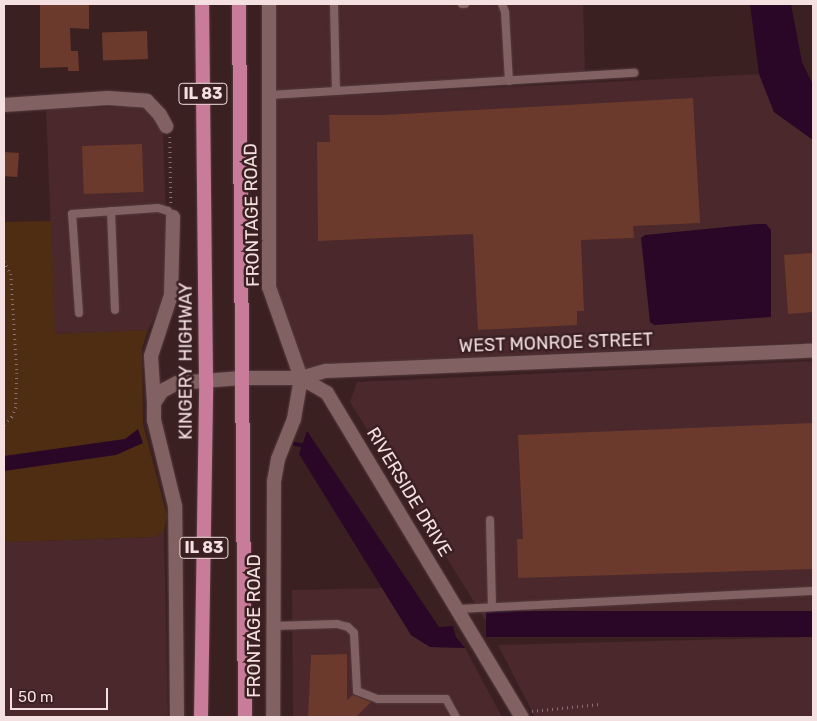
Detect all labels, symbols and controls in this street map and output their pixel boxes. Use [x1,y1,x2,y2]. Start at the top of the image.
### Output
road number: IL 83 [178,80,228,108]
street label: FRONTAGE ROAD [240,143,264,287]
street label: KINGERY HIGHWAY [175,282,197,440]
street label: WEST MONROE STREET [458,329,654,357]
street label: RIVERSIDE DRIVE [362,424,456,560]
road number: IL 83 [179,534,229,562]
street label: FRONTAGE ROAD [243,554,265,698]
scale bar [12,678,110,710]
text: 50 m [18,688,53,706]

